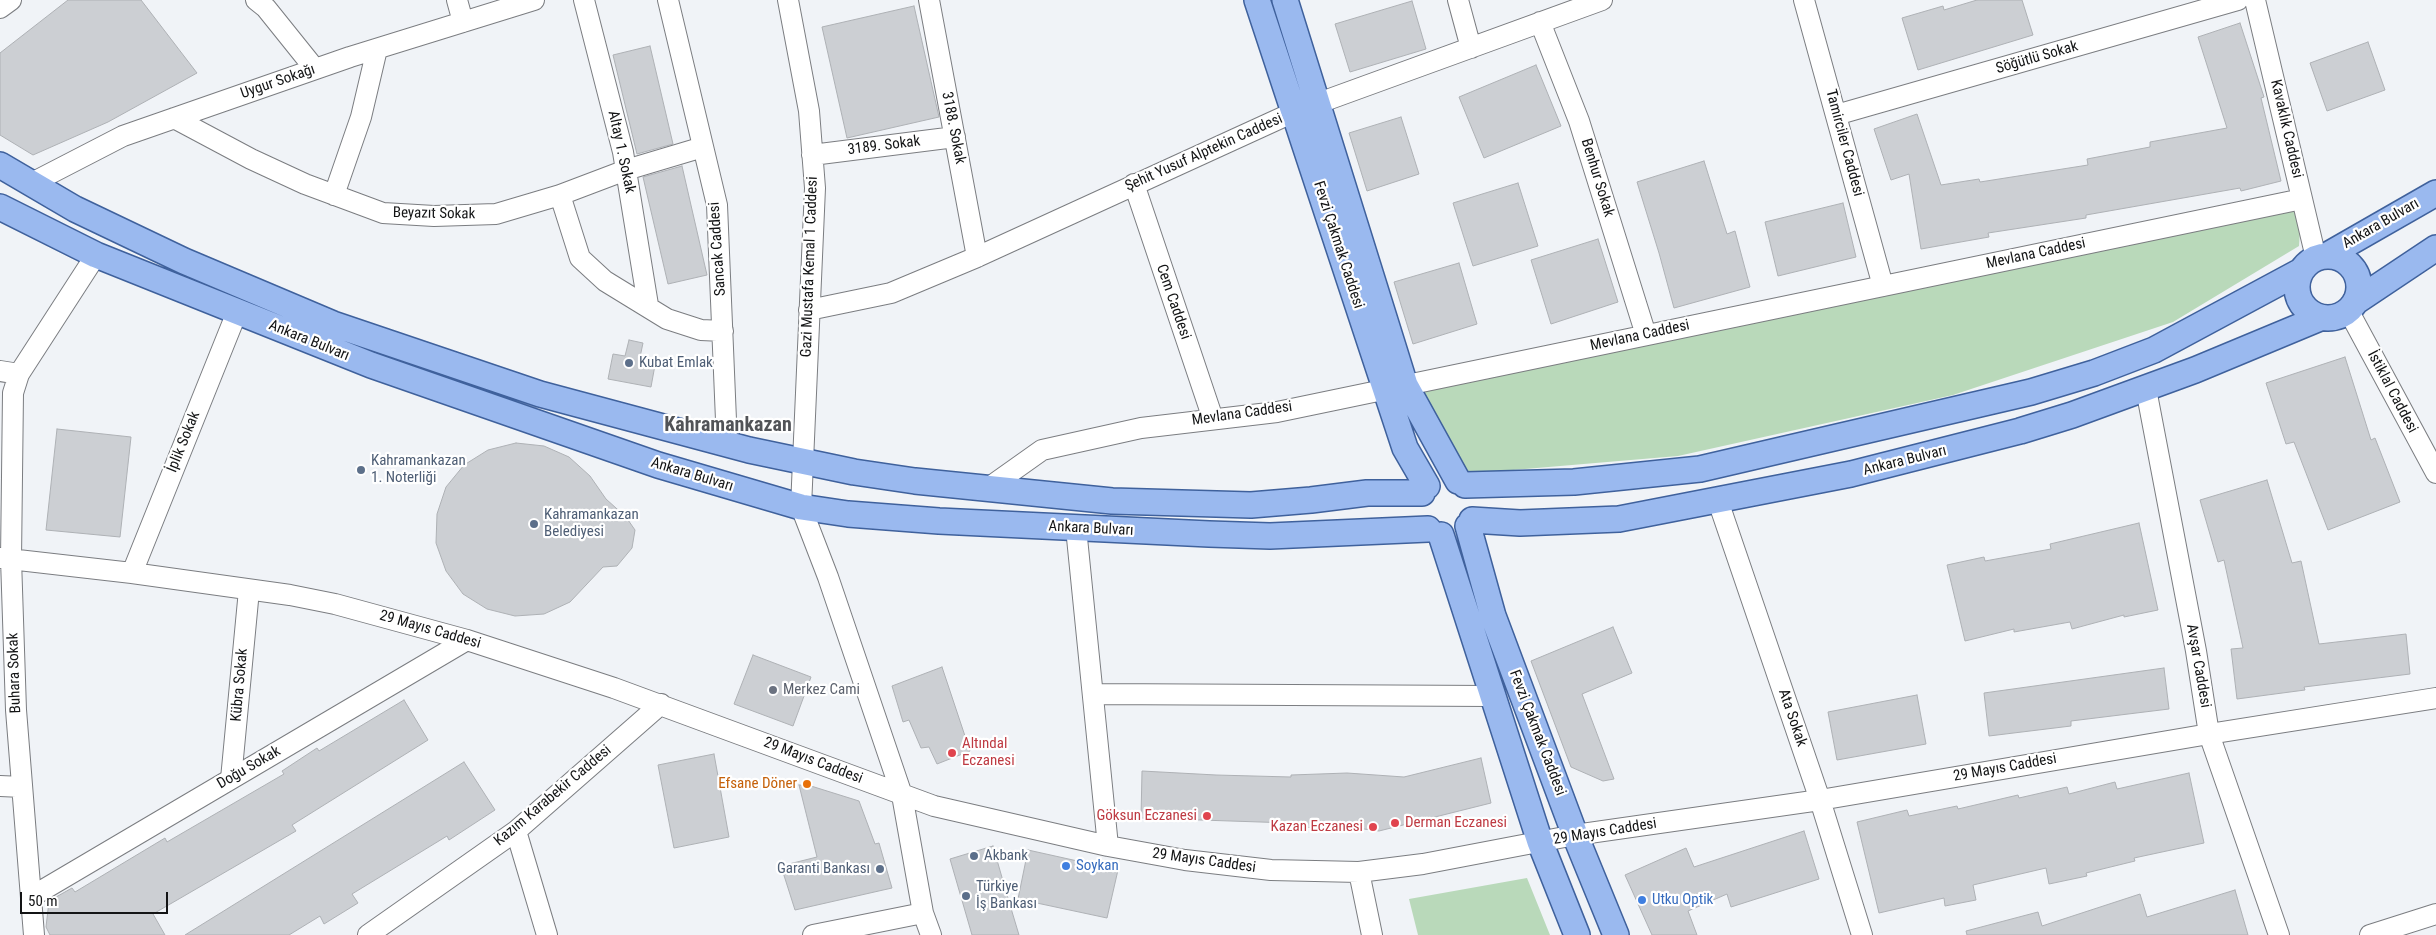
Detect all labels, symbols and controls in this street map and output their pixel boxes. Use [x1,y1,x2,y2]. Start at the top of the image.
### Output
street label: Söğütlü Sokak [1994,38,2080,78]
street label: Uygur Sokağı [238,61,318,103]
street label: Kavaklık Caddesi [2266,78,2306,180]
street label: Tamirciler Caddesi [1821,88,1867,198]
street label: 3188. Sokak [937,90,969,166]
street label: Altay 1. Sokak [603,109,639,195]
street label: Şehit Yusuf Alptekin Caddesi [1123,110,1285,196]
street label: 3189. Sokak [847,133,921,159]
street label: Benhur Sokak [1577,137,1617,219]
street label: Gazi Mustafa Kemal 1 Caddesi [798,176,822,358]
street label: Fevzi Çakmak Caddesi [1309,179,1367,311]
street label: Ankara Bulvarı [2340,195,2422,253]
street label: Sancak Caddesi [706,201,730,297]
street label: Beyazıt Sokak [393,204,475,224]
street label: Mevlana Caddesi [1985,235,2087,273]
street label: Cem Caddesi [1152,262,1194,342]
street label: Ankara Bulvarı [266,317,352,365]
street label: Mevlana Caddesi [1589,317,1691,355]
street label: İstiklal Caddesi [2363,348,2421,436]
place label: Kubat Emlak [639,354,713,372]
marker: Kubat Emlak [623,357,635,369]
street label: Mevlana Caddesi [1191,398,1293,430]
street label: İplik Sokak [164,409,204,475]
district label: Kahramankazan [664,414,792,438]
street label: Ankara Bulvarı [1861,442,1949,480]
place label: Kahramankazan 1. Noterliği [371,452,466,487]
street label: Ankara Bulvarı [649,454,735,496]
marker: Kahramankazan 1. Noterliği [355,464,367,476]
place label: Kahramankazan Belediyesi [544,506,639,541]
marker: Kahramankazan Belediyesi [528,518,540,530]
street label: Ankara Bulvarı [1048,518,1134,540]
street label: 29 Mayıs Caddesi [377,607,483,653]
street label: Avşar Caddesi [2182,623,2214,709]
street label: Buhara Sokak [5,632,25,714]
street label: Kübra Sokak [228,648,252,722]
street label: Fevzi Çakmak Caddesi [1505,668,1569,798]
place label: Merkez Cami [783,681,860,699]
marker: Merkez Cami [767,684,779,696]
street label: Ata Sokak [1774,687,1810,749]
street label: 29 Mayıs Caddesi [761,734,865,788]
place label: Altındal Eczanesi [962,735,1015,770]
street label: Kazım Karabekir Caddesi [491,742,615,850]
street label: Doğu Sokak [214,743,284,793]
marker: Altındal Eczanesi [946,747,958,759]
street label: 29 Mayıs Caddesi [1952,750,2058,786]
place label: Efsane Döner [718,775,797,793]
marker: Efsane Döner [801,778,813,790]
place label: Göksun Eczanesi [1096,807,1197,825]
marker: Göksun Eczanesi [1201,810,1213,822]
place label: Derman Eczanesi [1405,814,1507,832]
street label: 29 Mayıs Caddesi [1552,815,1658,849]
marker: Derman Eczanesi [1389,817,1401,829]
place label: Kazan Eczanesi [1271,818,1363,836]
marker: Kazan Eczanesi [1367,821,1379,833]
street label: 29 Mayıs Caddesi [1151,845,1257,877]
place label: Akbank [984,847,1028,865]
marker: Akbank [968,850,980,862]
place label: Soykan [1076,857,1119,875]
place label: Garanti Bankası [777,860,870,878]
marker: Soykan [1060,860,1072,872]
marker: Garanti Bankası [874,863,886,875]
place label: Türkiye İş Bankası [976,878,1037,913]
scale bar [22,882,170,914]
marker: Türkiye İş Bankası [960,890,972,902]
place label: Utku Optik [1652,891,1713,909]
text: 50 m [28,892,58,910]
marker: Utku Optik [1636,894,1648,906]

